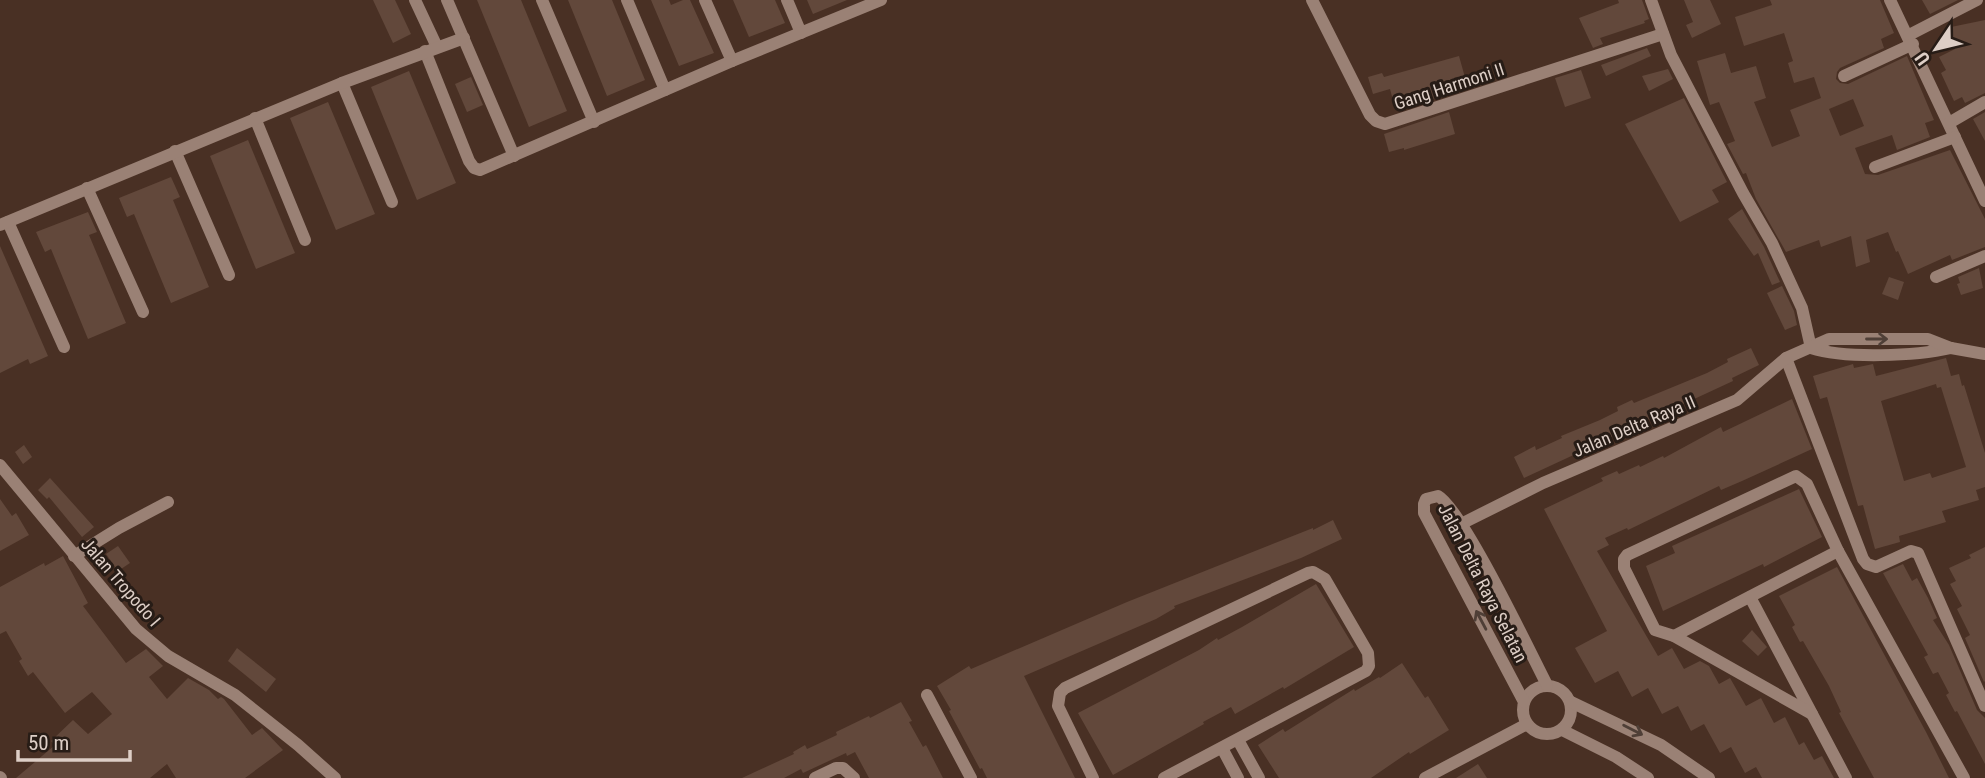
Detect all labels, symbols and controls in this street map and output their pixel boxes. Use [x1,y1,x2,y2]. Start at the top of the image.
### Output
north arrow [1901,14,1971,84]
text: U [1910,47,1935,70]
street label: Gang Harmoni II [1391,58,1507,114]
one-way arrow [1865,332,1888,346]
street label: Jalan Delta Raya II [1570,391,1698,461]
street label: Jalan Delta Raya Selatan [1434,500,1532,666]
street label: Jalan Tropodo I [77,534,165,630]
one-way arrow [1473,610,1487,631]
scale bar [18,718,130,762]
one-way arrow [1622,724,1643,738]
text: 50 m [28,731,69,755]

